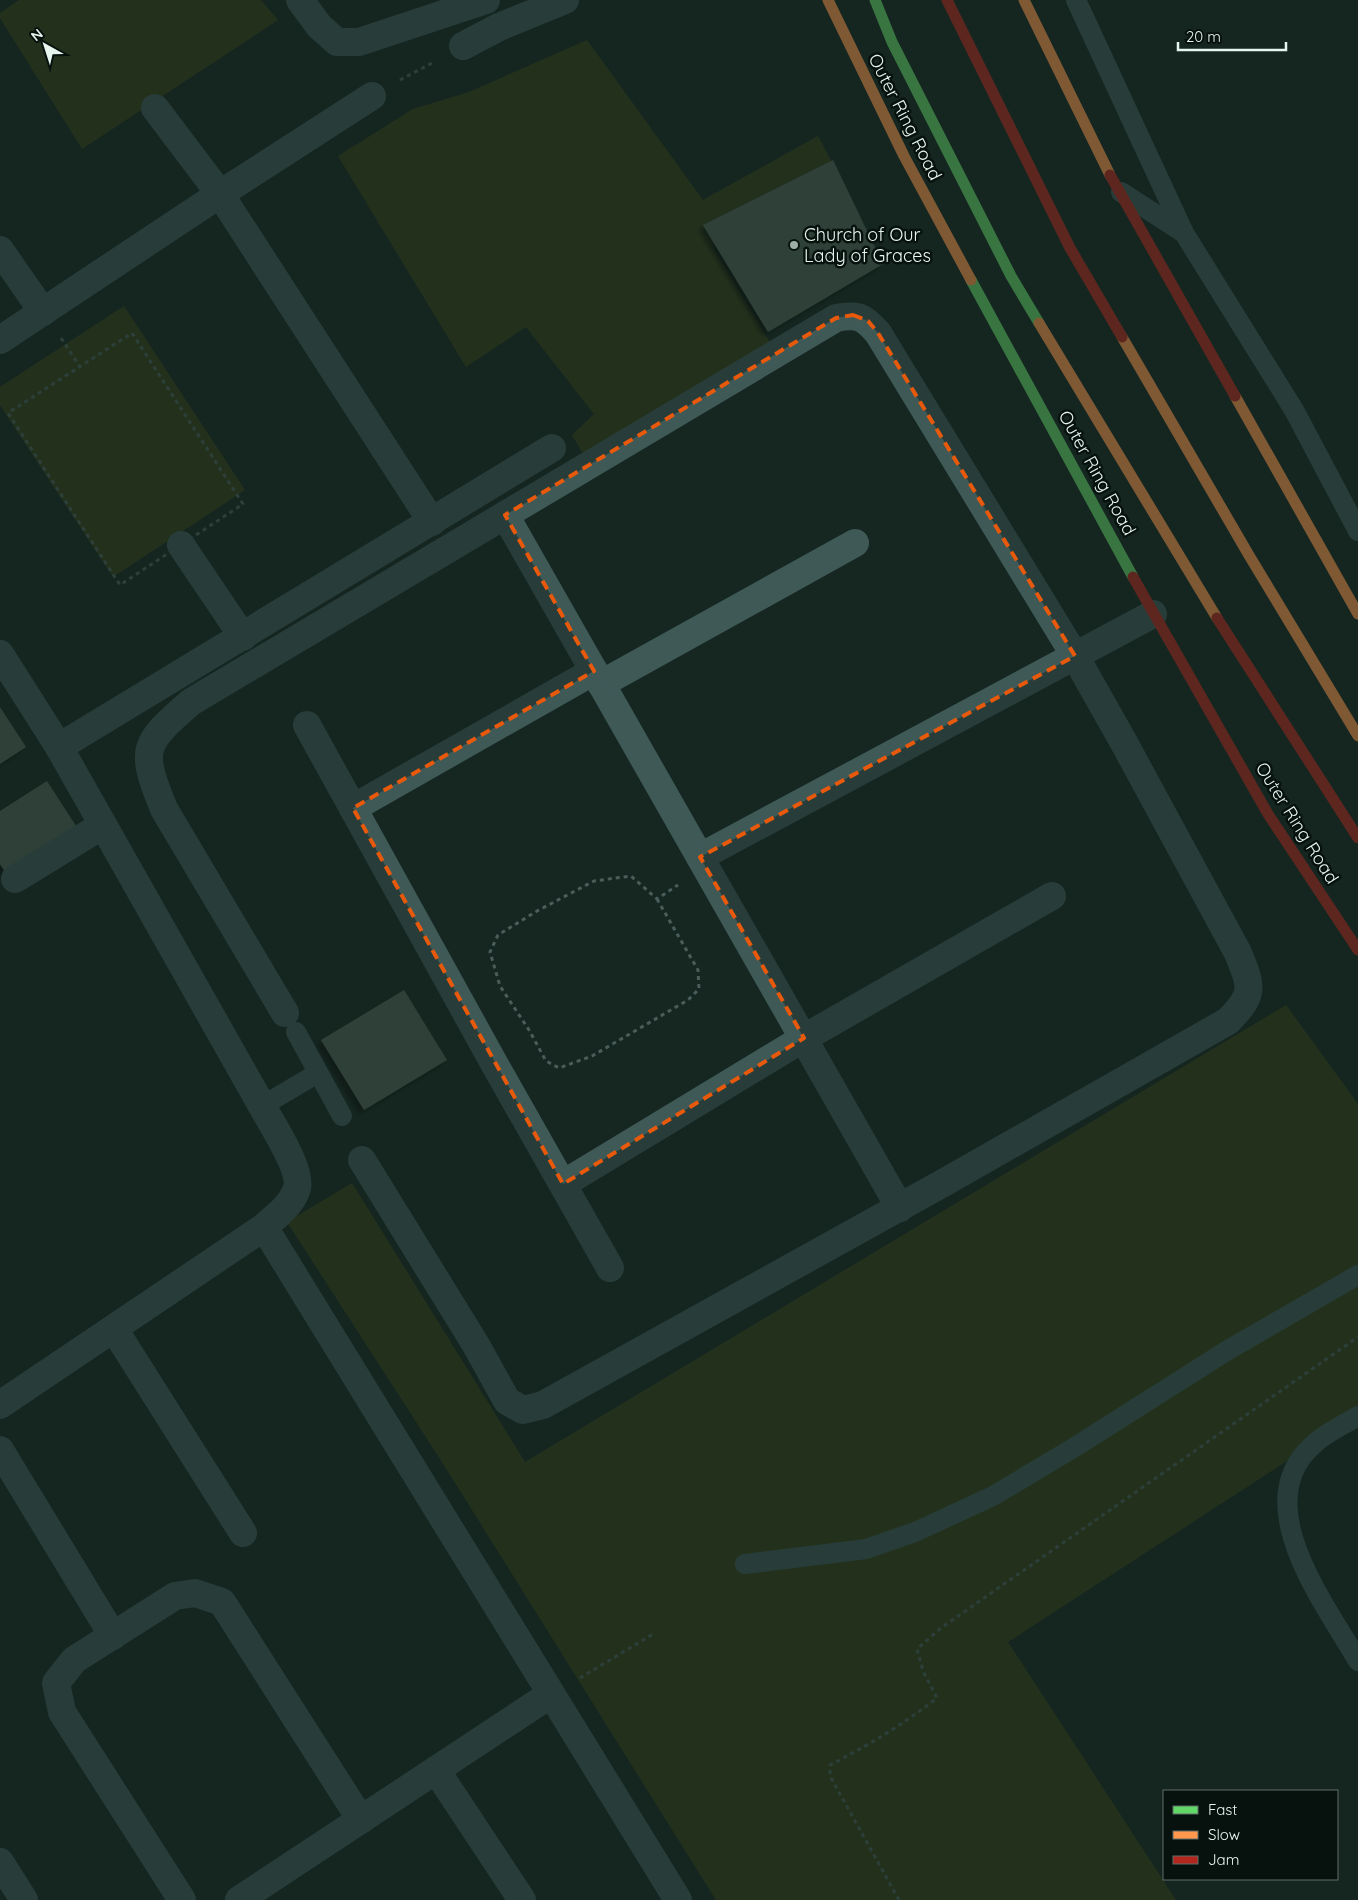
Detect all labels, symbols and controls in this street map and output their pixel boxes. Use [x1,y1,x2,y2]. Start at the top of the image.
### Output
north arrow [20,20,70,70]
scale bar [1178,20,1286,52]
text: N [27,25,46,45]
text: 20 m [1186,27,1221,46]
street label: Outer Ring Road [864,50,947,184]
place label: Church of Our Lady of Graces [804,223,931,267]
marker: Church of Our Lady of Graces [788,239,800,251]
street label: Outer Ring Road [1054,406,1141,539]
street label: Outer Ring Road [1251,758,1344,888]
legend [1163,1790,1338,1880]
text: Fast [1208,1800,1237,1819]
text: Slow [1208,1825,1240,1844]
text: Jam [1208,1850,1239,1869]

